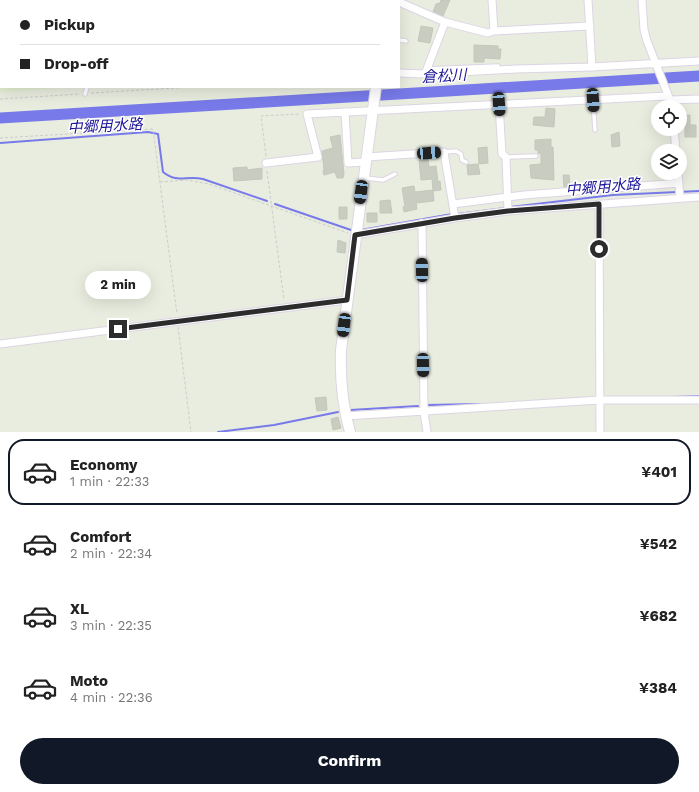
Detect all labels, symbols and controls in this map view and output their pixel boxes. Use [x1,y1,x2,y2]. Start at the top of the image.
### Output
text: Pickup [44,16,95,34]
text: Drop-off [44,55,109,73]
water label: 倉松川 [421,66,469,86]
car [586,88,600,112]
car [492,92,506,116]
map controls [651,100,687,180]
button: locate [651,100,687,136]
water label: 中郷用水路 [67,115,145,137]
button: layers [651,144,687,180]
car [417,146,441,160]
water label: 中郷用水路 [565,175,643,199]
car [353,179,369,205]
route start [590,240,608,258]
car [416,258,428,282]
callout: 2 min [85,271,151,299]
text: 2 min [100,277,136,292]
car [337,312,351,338]
route end [109,320,127,338]
car [417,353,429,377]
icon: car [22,454,58,490]
text: Economy [70,456,137,474]
text: ¥401 [641,463,677,481]
text: 1 min · 22:33 [70,474,149,489]
icon: car [22,526,58,562]
text: Comfort [70,528,131,546]
text: ¥542 [640,535,677,553]
text: 2 min · 22:34 [70,546,152,561]
icon: car [22,598,58,634]
text: XL [70,600,89,618]
text: ¥682 [639,607,677,625]
text: 3 min · 22:35 [70,618,152,633]
icon: car [22,670,58,706]
text: Moto [70,672,108,690]
text: ¥384 [639,679,677,697]
text: 4 min · 22:36 [70,690,153,705]
button: Confirm [20,738,679,784]

